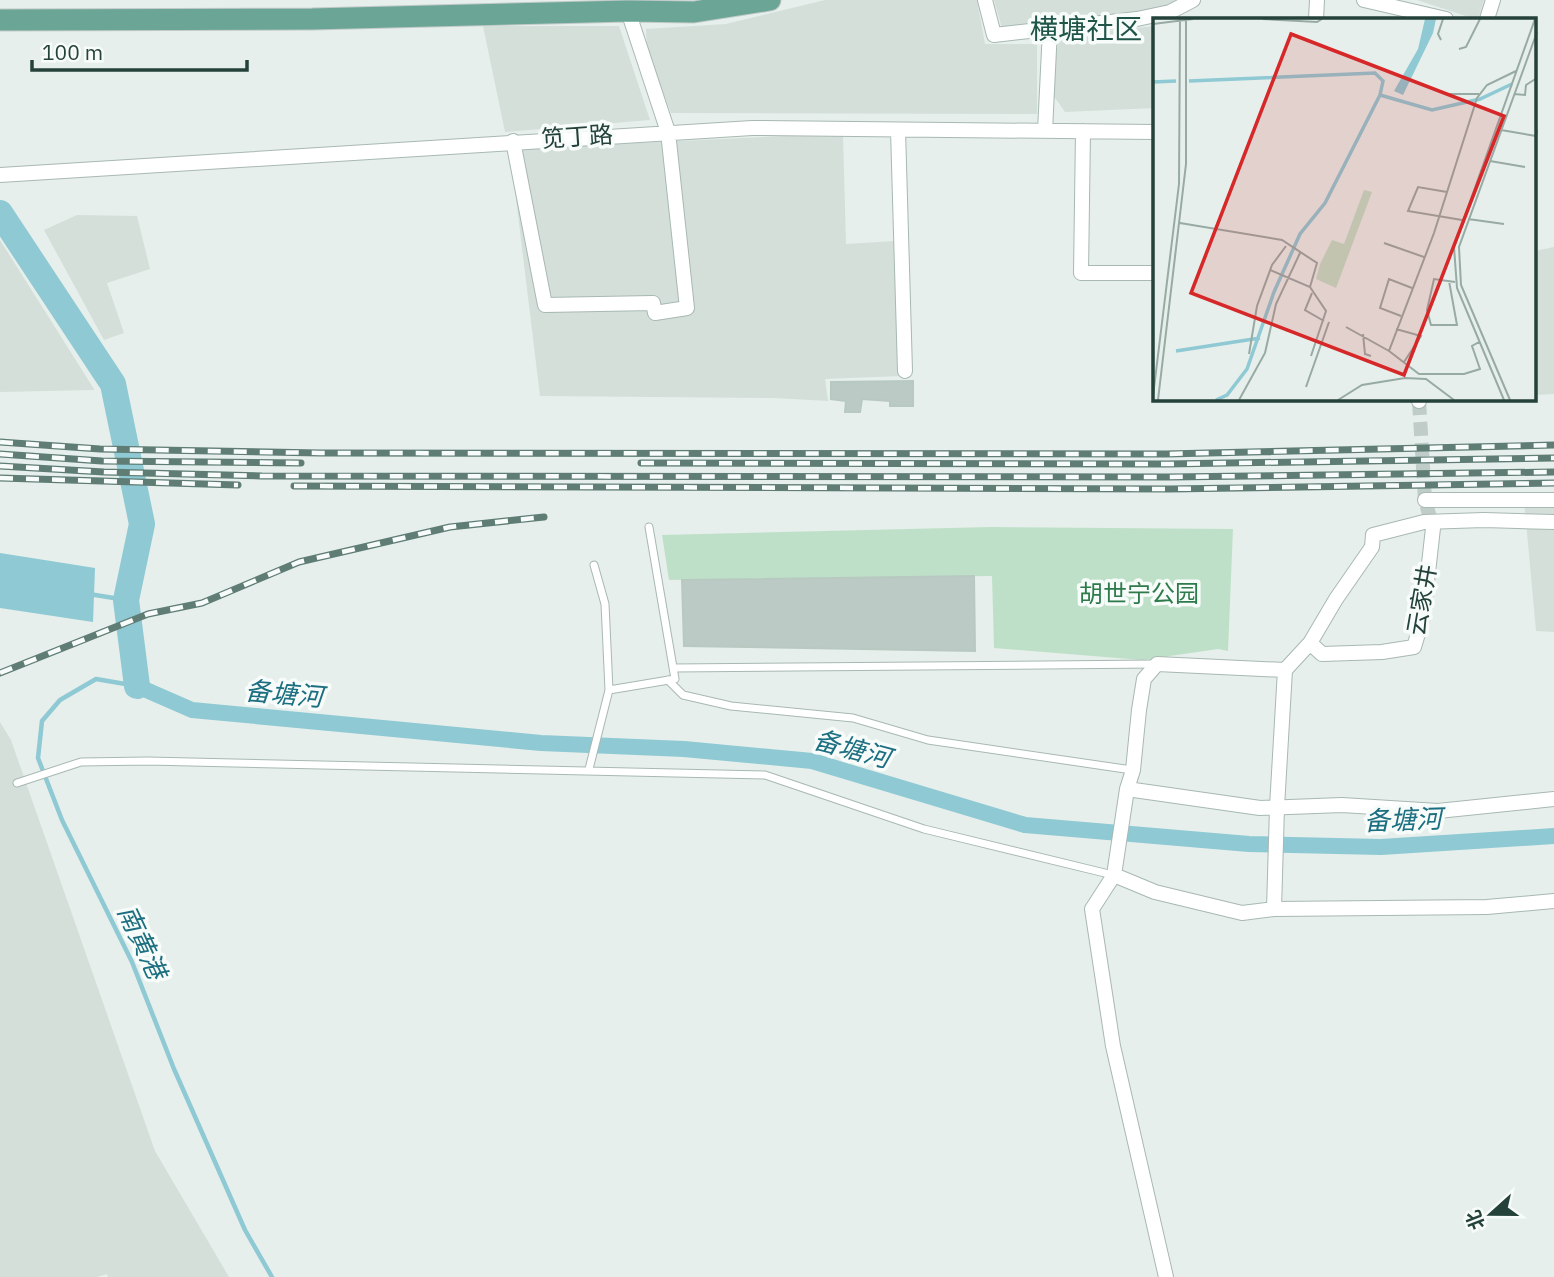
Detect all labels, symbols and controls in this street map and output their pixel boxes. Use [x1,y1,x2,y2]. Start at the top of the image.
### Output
district label: 横塘社区 [1030,10,1142,47]
inset map [1153,18,1536,401]
scale bar [32,28,247,72]
text: 100 m [42,38,103,66]
street label: 笕丁路 [540,118,614,154]
street label: 云家井 [1399,562,1443,638]
park label: 胡世宁公园 [1079,577,1199,609]
water label: 备塘河 [244,673,329,714]
water label: 备塘河 [810,722,899,776]
water label: 备塘河 [1363,800,1448,837]
water label: 南黄港 [111,899,176,988]
north arrow [1456,1179,1526,1249]
text: 北 [1461,1207,1490,1233]

